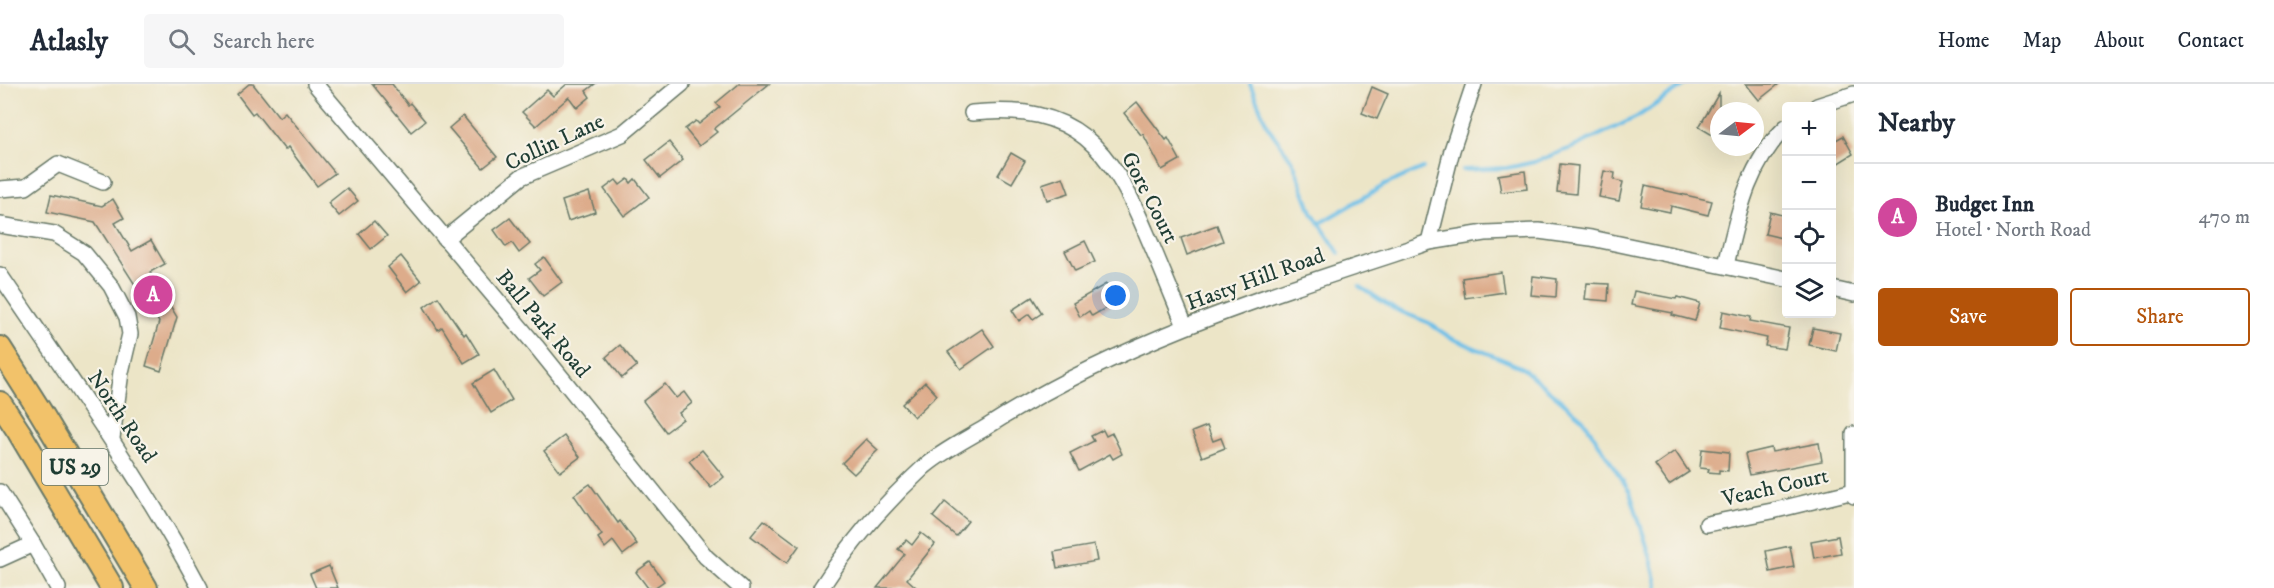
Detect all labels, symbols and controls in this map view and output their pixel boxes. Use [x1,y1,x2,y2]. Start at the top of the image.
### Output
search box [144,14,564,68]
text: Atlasly [30,24,108,59]
icon: search [165,25,198,58]
text: Search here [213,28,315,55]
text: Home [1938,28,1990,54]
text: Map [2023,28,2061,54]
text: About [2094,28,2145,54]
text: Contact [2178,28,2244,54]
north arrow [1710,102,1764,156]
map controls [1782,102,1836,318]
button: + [1782,102,1836,156]
text: Nearby [1878,107,1955,140]
street label: Collin Lane [501,108,608,177]
street label: Gore Court [1115,147,1184,248]
button: − [1782,156,1836,210]
text: Budget Inn [1935,191,2034,218]
text: A [1891,205,1904,230]
text: 470 m [2199,205,2250,230]
button: locate [1782,210,1836,264]
text: Hotel · North Road [1935,218,2091,243]
street label: Hasty Hill Road [1183,242,1328,317]
button: layers [1782,264,1836,318]
street label: Ball Park Road [490,265,596,383]
pin: A [134,272,172,318]
your location [1101,281,1130,310]
button: Save [1878,288,2058,346]
button: Share [2070,288,2250,346]
street label: North Road [81,366,162,468]
road number: US 29 [42,449,108,485]
street label: Veach Court [1719,462,1831,513]

